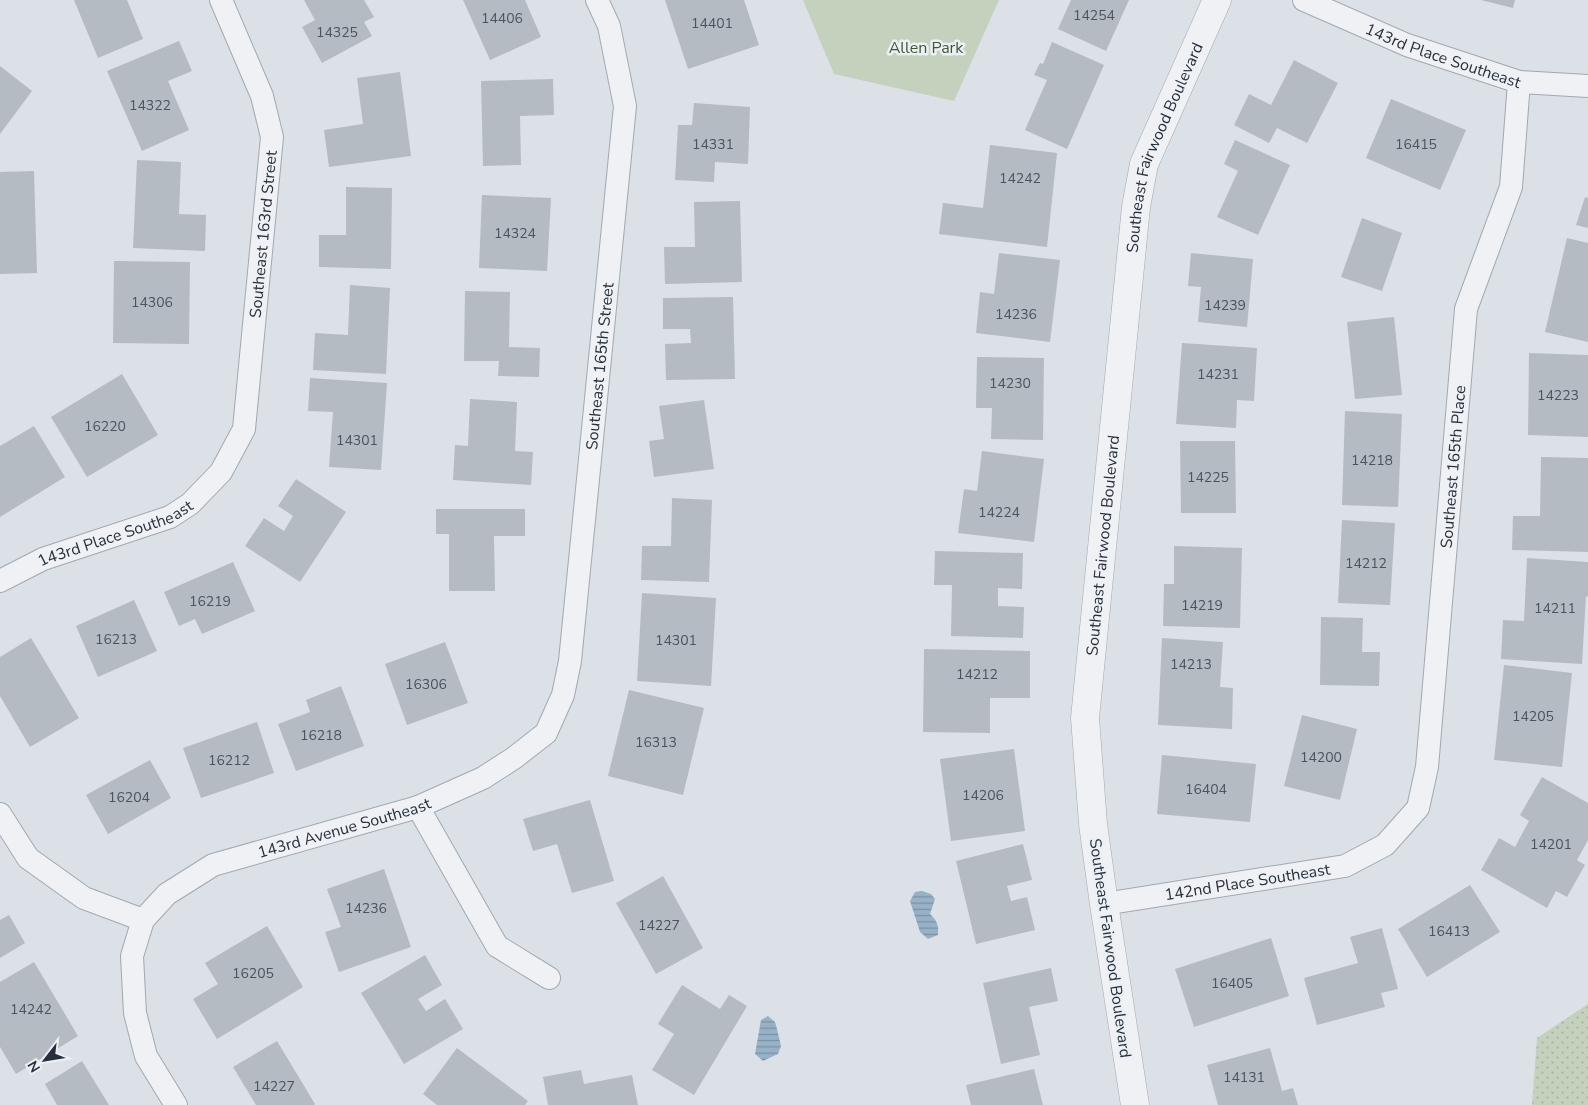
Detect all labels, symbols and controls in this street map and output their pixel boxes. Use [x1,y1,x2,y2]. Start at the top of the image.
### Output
house number: 14254 [1073,6,1115,25]
house number: 14406 [481,9,523,28]
house number: 14401 [691,14,733,33]
street label: 143rd Place Southeast [1362,18,1524,94]
house number: 14325 [316,23,358,42]
park label: Allen Park [889,37,964,59]
street label: Southeast Fairwood Boulevard [1122,39,1209,254]
house number: 14322 [129,96,171,115]
house number: 14331 [692,135,734,154]
house number: 16415 [1395,135,1437,154]
street label: Southeast 163rd Street [245,149,283,319]
house number: 14242 [999,169,1041,188]
house number: 14324 [494,224,536,243]
street label: Southeast 165th Street [581,281,619,451]
house number: 14306 [131,293,173,312]
house number: 14239 [1204,296,1246,315]
house number: 14236 [995,305,1037,324]
house number: 14231 [1197,365,1239,384]
house number: 14230 [989,374,1031,393]
street label: Southeast 165th Place [1436,384,1471,549]
house number: 14223 [1537,386,1579,405]
house number: 16220 [84,417,126,436]
house number: 14301 [336,431,378,450]
street label: Southeast Fairwood Boulevard [1081,434,1125,657]
house number: 14218 [1351,451,1393,470]
house number: 14225 [1187,468,1229,487]
street label: 143rd Place Southeast [34,495,198,572]
house number: 14224 [978,503,1020,522]
house number: 14212 [1345,554,1387,573]
house number: 16219 [189,592,231,611]
house number: 14219 [1181,596,1223,615]
house number: 14211 [1534,599,1576,618]
house number: 16213 [95,630,137,649]
house number: 14301 [655,631,697,650]
house number: 14213 [1170,655,1212,674]
house number: 14212 [956,665,998,684]
house number: 16306 [405,675,447,694]
house number: 14205 [1512,707,1554,726]
house number: 16218 [300,726,342,745]
house number: 16313 [635,733,677,752]
house number: 14200 [1300,748,1342,767]
house number: 16212 [208,751,250,770]
house number: 16404 [1185,780,1227,799]
house number: 14206 [962,786,1004,805]
house number: 16204 [108,788,150,807]
street label: 143rd Avenue Southeast [255,792,435,864]
house number: 14201 [1530,835,1572,854]
street label: Southeast Fairwood Boulevard [1084,837,1136,1059]
street label: 142nd Place Southeast [1163,858,1332,906]
house number: 14236 [345,899,387,918]
house number: 14227 [638,916,680,935]
house number: 16413 [1428,922,1470,941]
house number: 16205 [232,964,274,983]
house number: 16405 [1211,974,1253,993]
house number: 14242 [10,1000,52,1019]
north arrow [20,1035,70,1085]
text: N [23,1057,45,1076]
house number: 14131 [1223,1068,1265,1087]
house number: 14227 [253,1077,295,1096]

